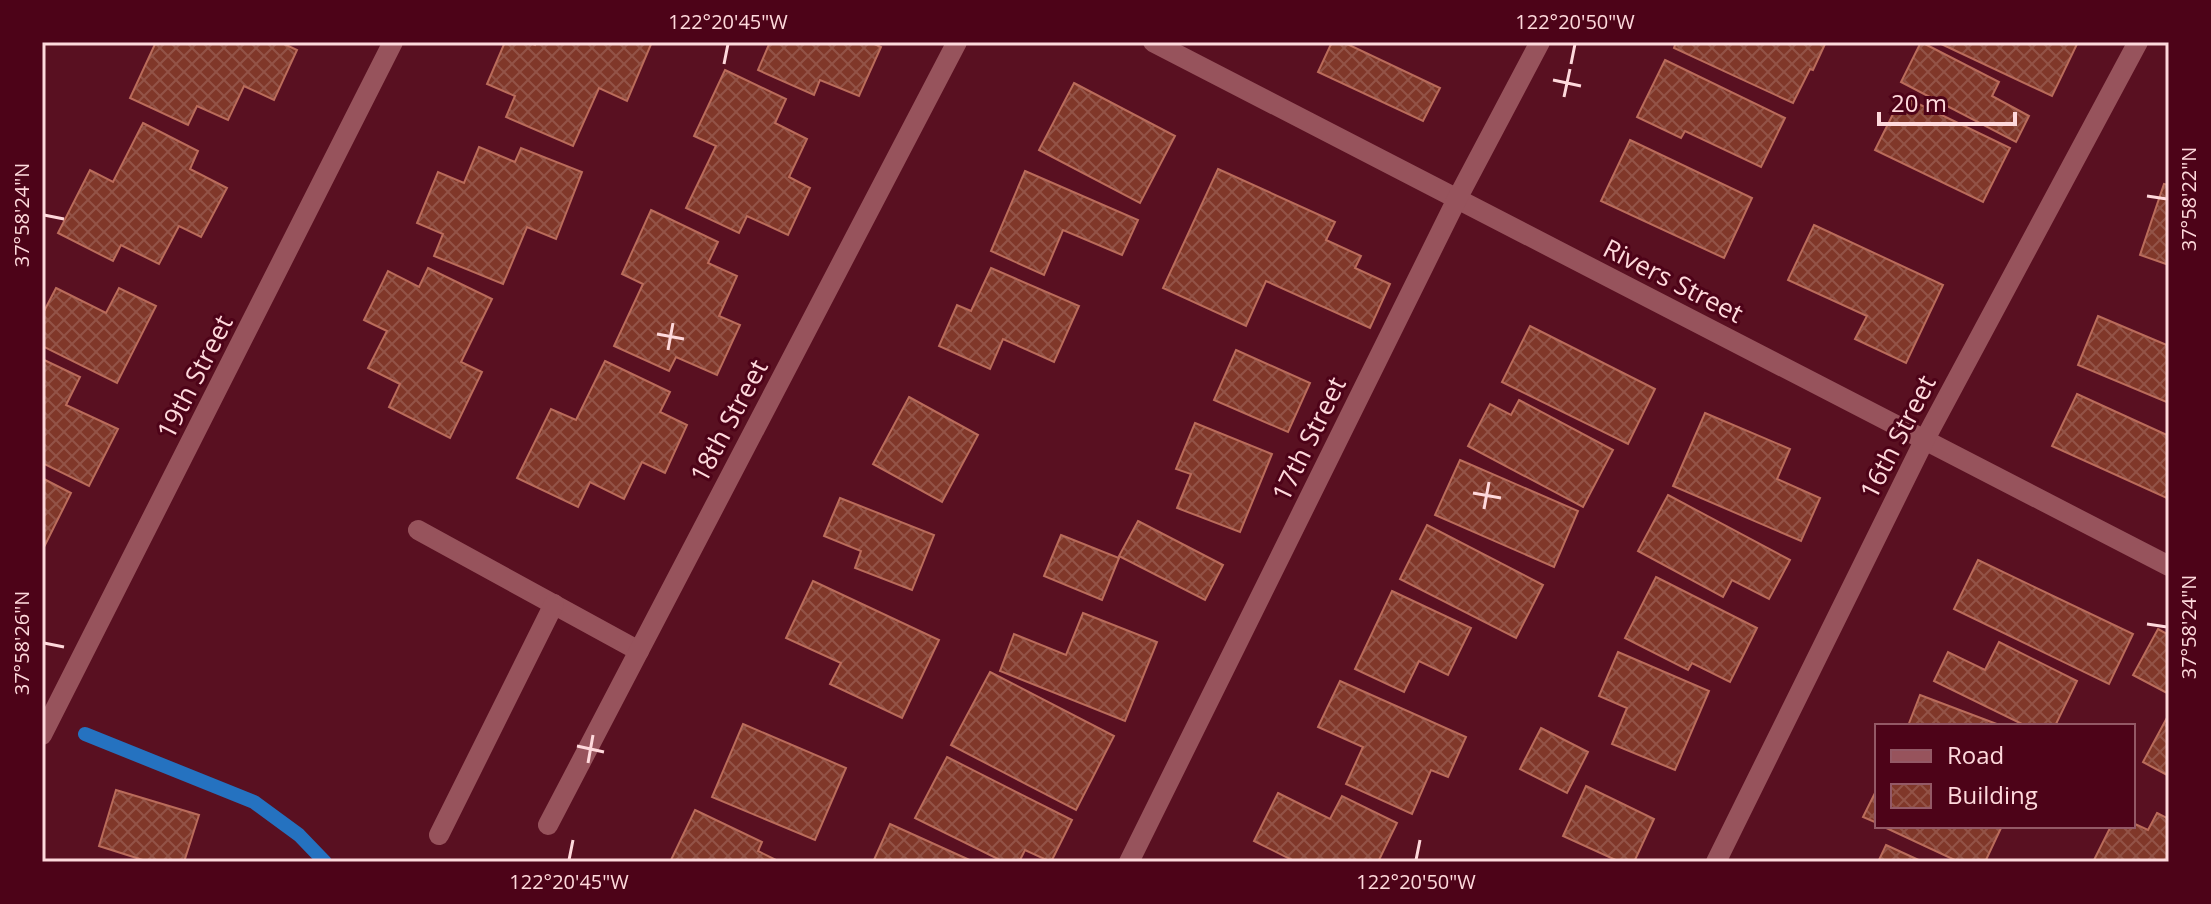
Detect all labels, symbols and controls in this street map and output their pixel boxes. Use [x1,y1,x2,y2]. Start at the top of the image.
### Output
text: 122°20'45"W [668,8,788,35]
text: 122°20'50"W [1515,8,1635,35]
scale bar [1879,76,2015,126]
text: 20 m [1891,86,1947,119]
text: 37°58'22"N [2175,147,2202,251]
text: 37°58'24"N [8,163,35,267]
street label: Rivers Street [1597,229,1750,331]
street label: 19th Street [148,309,241,445]
street label: 18th Street [681,353,776,488]
street label: 16th Street [1851,369,1944,505]
street label: 17th Street [1262,370,1354,507]
text: 37°58'24"N [2175,575,2202,679]
text: 37°58'26"N [8,591,35,695]
legend [1875,724,2135,828]
text: Road [1947,738,2004,771]
text: Building [1947,778,2038,811]
text: 122°20'45"W [509,868,629,895]
text: 122°20'50"W [1356,868,1476,895]

